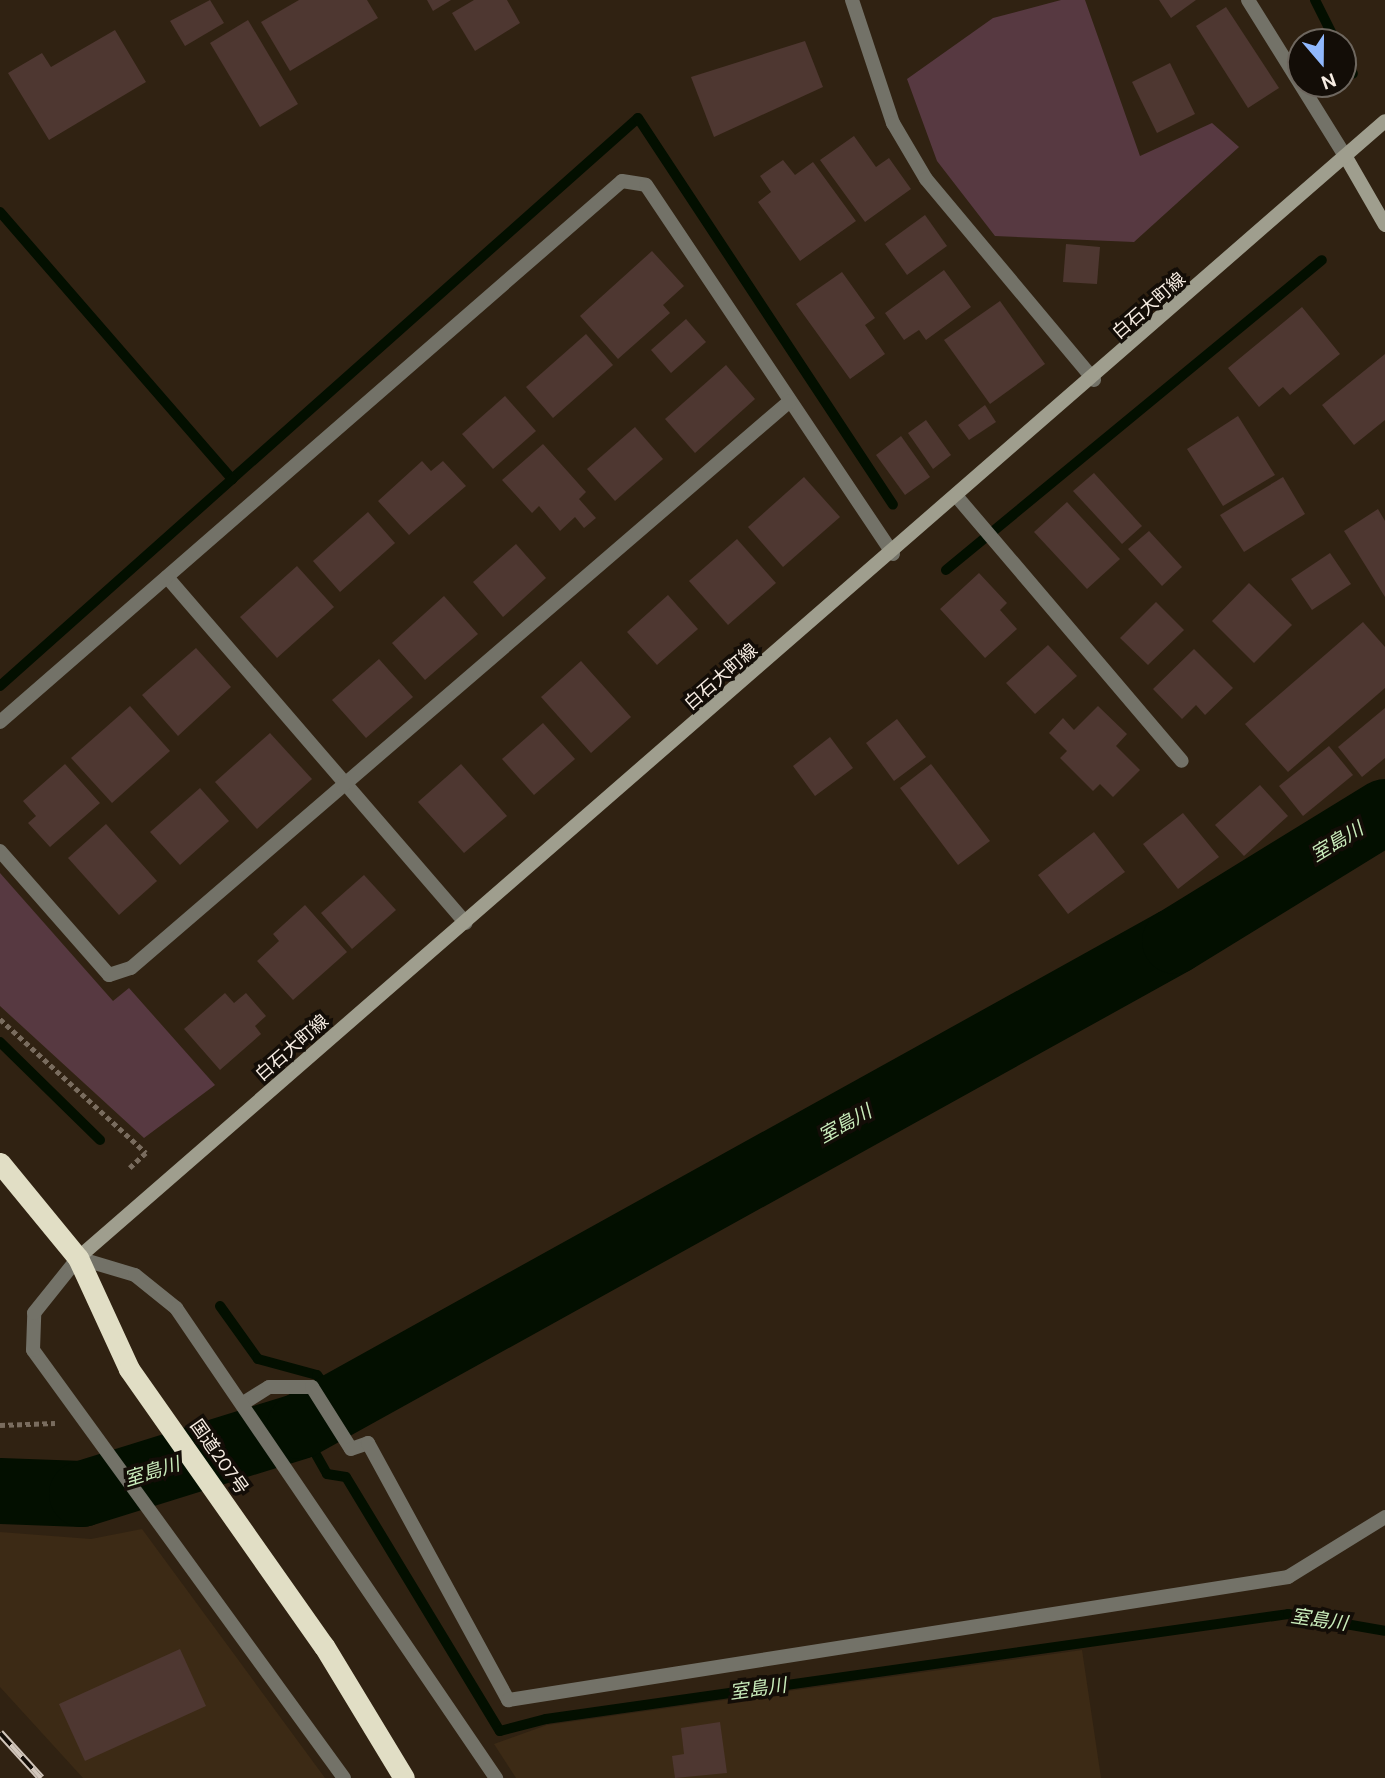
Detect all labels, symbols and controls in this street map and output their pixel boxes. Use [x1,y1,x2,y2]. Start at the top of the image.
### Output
north arrow [1287,28,1357,98]
text: N [1318,67,1339,95]
street label: 白石大町線 [1108,268,1190,344]
street label: 白石大町線 [680,639,762,715]
water label: 室島川 [1307,818,1367,866]
street label: 白石大町線 [251,1010,333,1086]
water label: 室島川 [815,1100,875,1148]
street label: 国道207号 [186,1416,252,1498]
water label: 室島川 [121,1453,183,1491]
water label: 室島川 [1289,1605,1349,1635]
water label: 室島川 [728,1674,788,1704]

